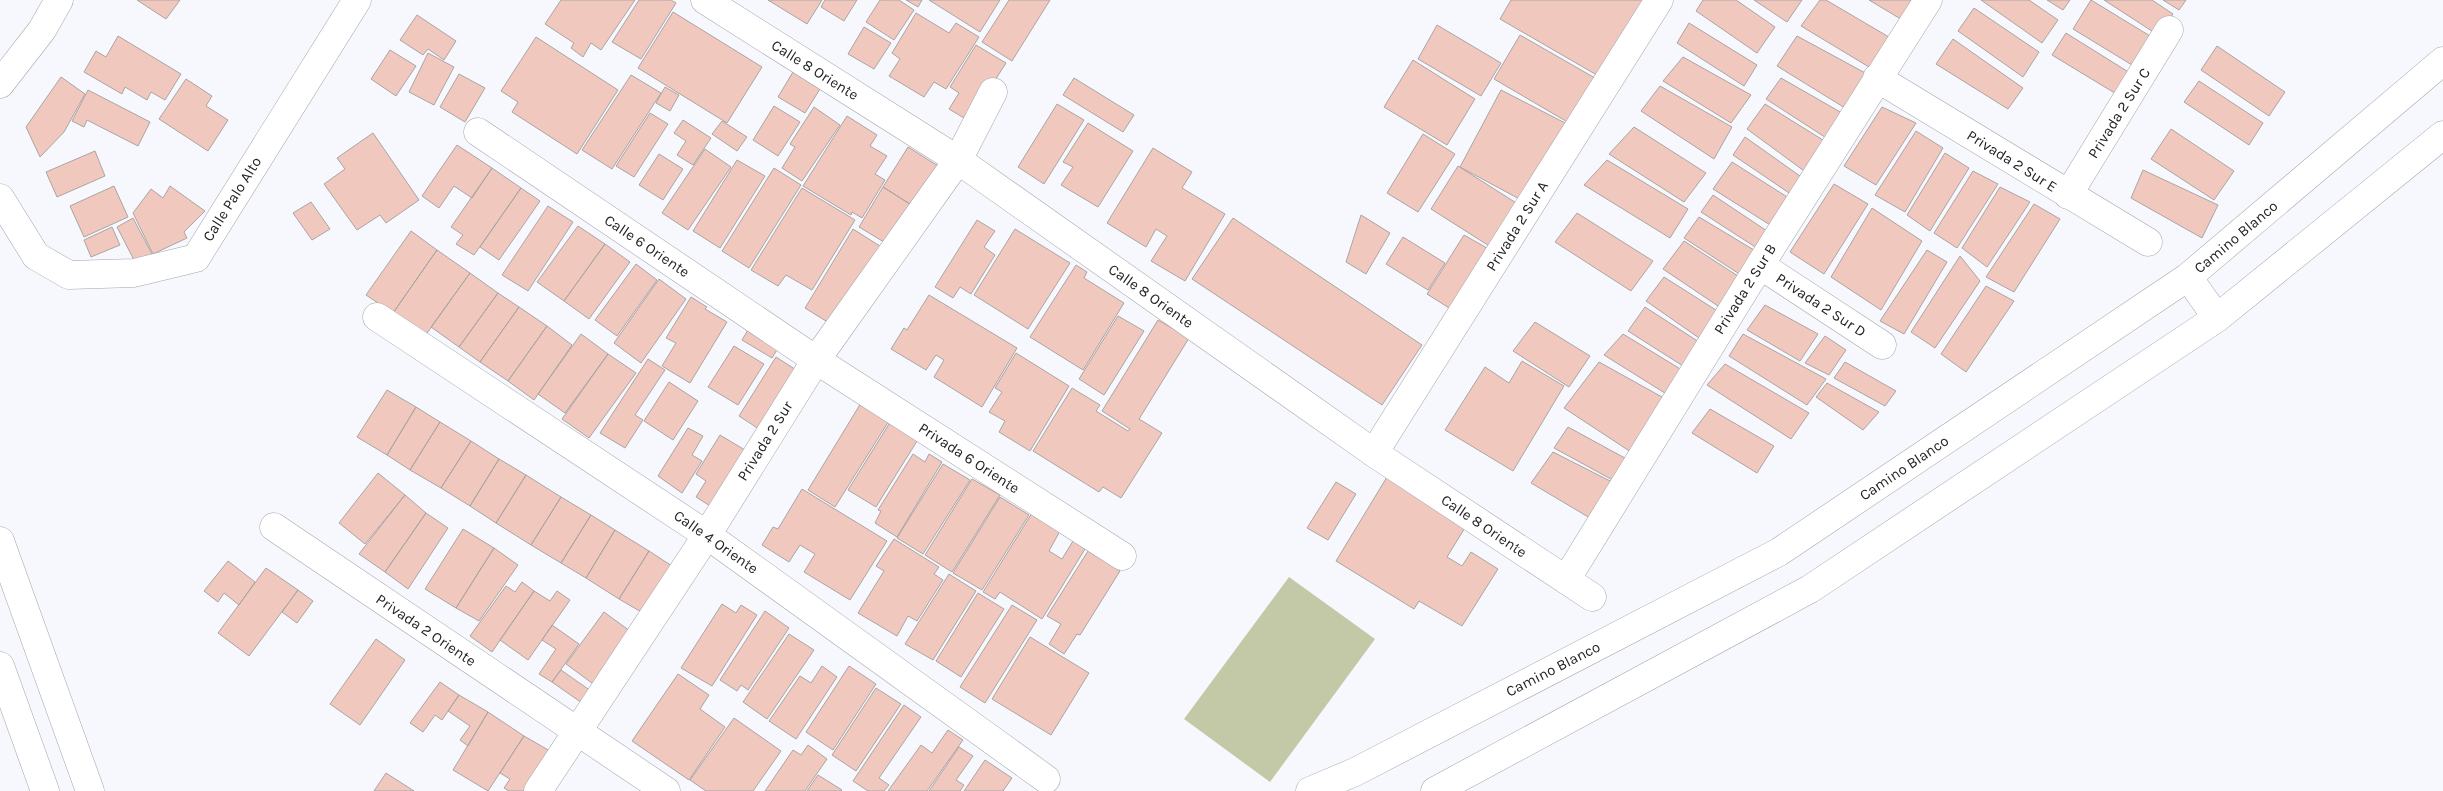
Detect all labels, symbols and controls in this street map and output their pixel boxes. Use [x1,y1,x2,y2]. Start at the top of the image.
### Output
street label: Calle 8 Oriente [768,36,862,104]
street label: Privada 2 Sur C [2084,64,2154,162]
street label: Privada 2 Sur E [1964,126,2060,196]
street label: Calle Palo Alto [199,153,265,245]
street label: Privada 2 Sur A [1482,177,1552,274]
street label: Camino Blanco [2191,197,2281,277]
street label: Calle 6 Oriente [601,211,693,281]
street label: Privada 2 Sur B [1710,240,1780,338]
street label: Calle 8 Oriente [1105,260,1197,332]
street label: Privada 2 Sur D [1772,269,1870,341]
street label: Privada 2 Sur [733,397,797,484]
street label: Privada 6 Oriente [915,419,1023,497]
street label: Camino Blanco [1856,432,1952,504]
street label: Calle 8 Oriente [1438,491,1530,561]
street label: Calle 4 Oriente [670,506,762,578]
street label: Privada 2 Oriente [373,590,479,670]
street label: Camino Blanco [1503,637,1603,701]

